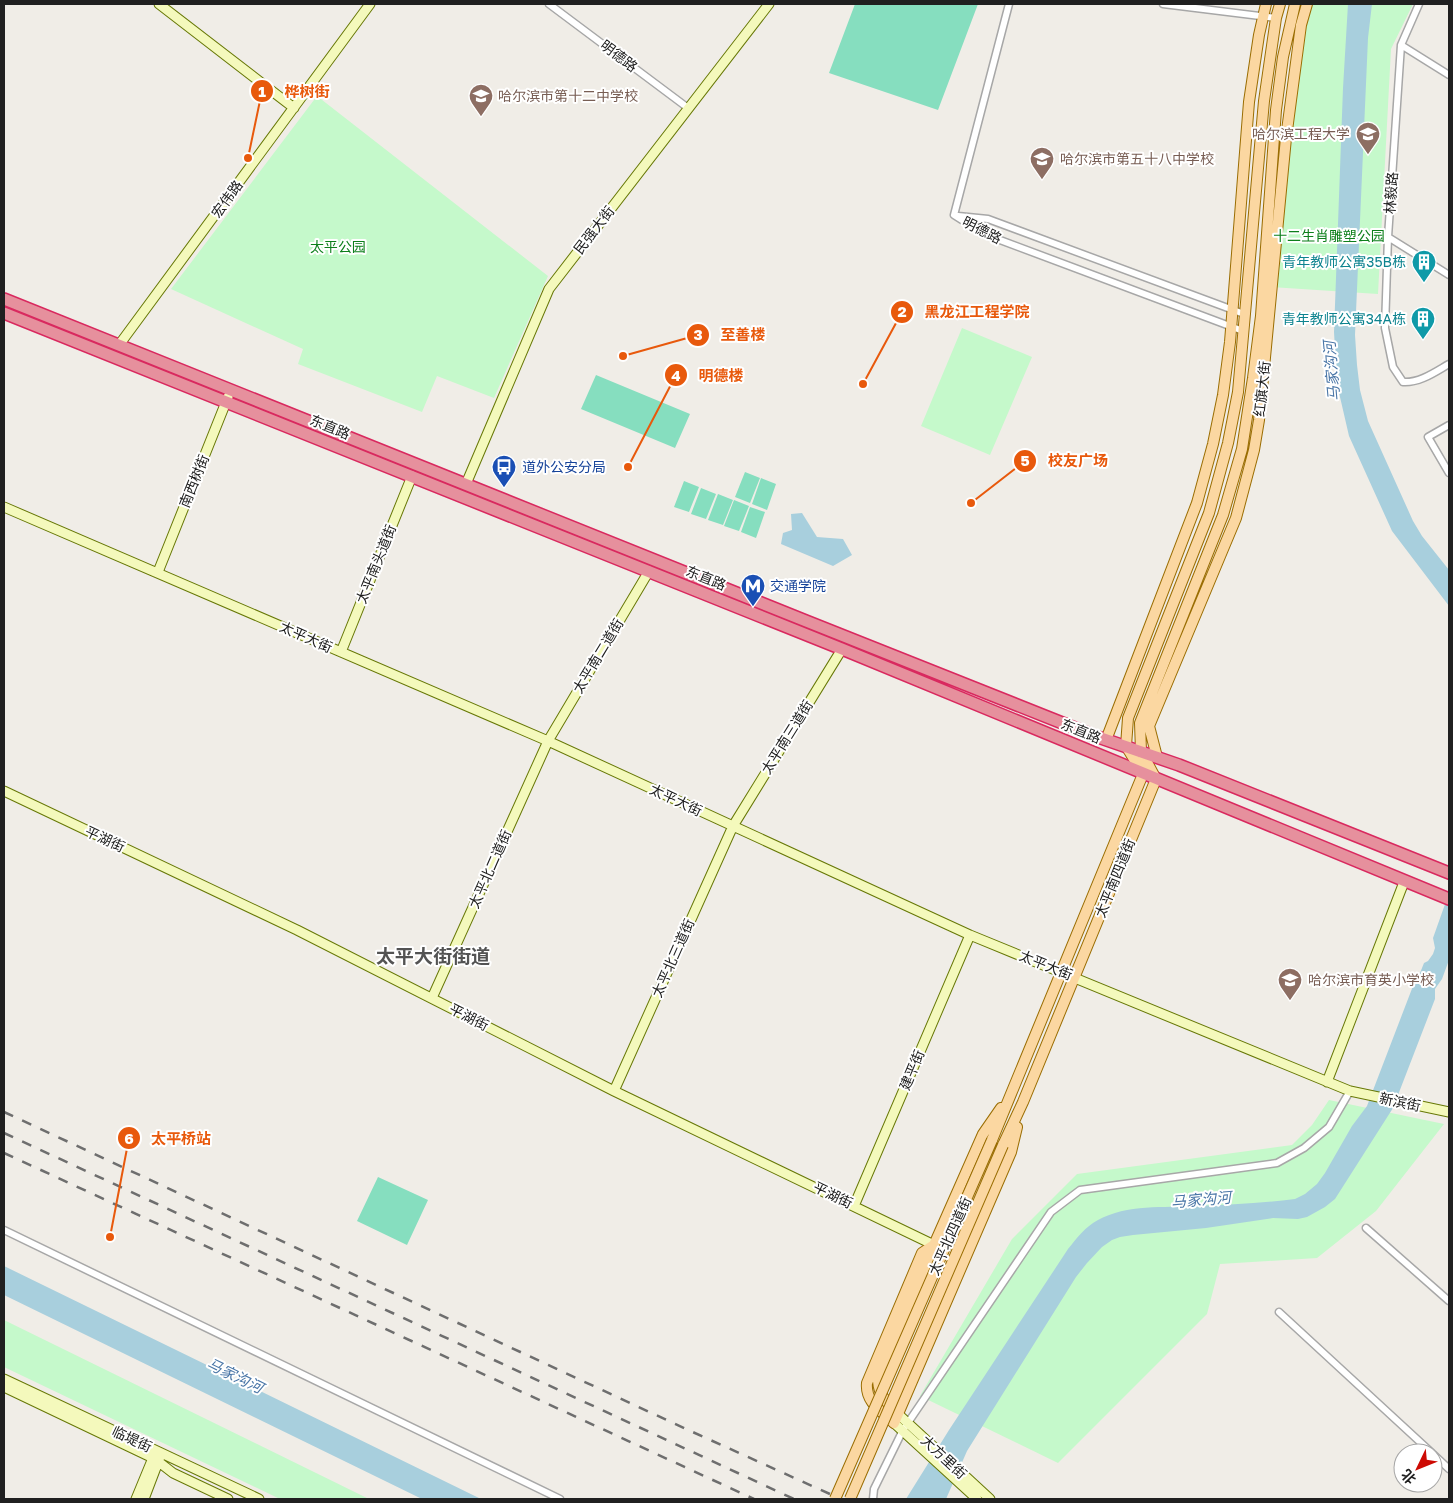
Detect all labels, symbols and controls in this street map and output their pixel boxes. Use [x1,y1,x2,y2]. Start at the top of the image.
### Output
street label: 明德路 [597,36,641,75]
callout: 桦树街 [249,76,339,106]
text: 1 [258,82,266,100]
text: 桦树街 [284,82,330,100]
school or university icon: 哈尔滨市第十二中学校 [468,83,494,117]
place label: 哈尔滨市第十二中学校 [498,87,638,104]
school or university icon: 哈尔滨工程大学 [1355,121,1381,155]
place label: 哈尔滨工程大学 [1252,125,1350,142]
school or university icon: 哈尔滨市第五十八中学校 [1029,146,1055,180]
place label: 哈尔滨市第五十八中学校 [1060,150,1214,167]
street label: 林毅路 [1381,171,1400,215]
street label: 宏伟路 [207,177,246,221]
street label: 民强大街 [570,202,618,257]
street label: 明德路 [960,212,1005,247]
park label: 十二生肖雕塑公园 [1273,227,1385,244]
park label: 太平公园 [310,238,366,255]
building icon: 青年教师公寓35B栋 [1411,249,1437,283]
place label: 青年教师公寓35B栋 [1282,253,1406,270]
callout: 黑龙江工程学院 [890,297,1040,327]
text: 2 [897,302,907,320]
text: 黑龙江工程学院 [924,302,1030,320]
building icon: 青年教师公寓34A栋 [1410,306,1436,340]
place label: 青年教师公寓34A栋 [1282,310,1406,327]
callout: 至善楼 [685,320,775,350]
text: 3 [693,325,703,343]
text: 至善楼 [720,325,766,343]
water label: 马家沟河 [1319,337,1343,402]
callout: 明德楼 [663,360,753,390]
street label: 红旗大街 [1250,360,1273,418]
text: 4 [671,366,681,384]
text: 明德楼 [698,366,744,384]
street label: 东直路 [308,411,353,442]
callout: 校友广场 [1013,446,1118,476]
text: 5 [1020,451,1030,469]
text: 校友广场 [1048,451,1108,469]
street label: 南西树街 [175,452,212,510]
bus stop icon: 道外公安分局 [491,454,517,488]
place label: 道外公安分局 [522,458,606,475]
street label: 太平南头道街 [352,522,399,606]
street label: 东直路 [684,562,729,593]
metro station icon: 交通学院 [740,573,766,607]
place label: 交通学院 [770,577,826,594]
street label: 太平南二道街 [569,615,626,696]
street label: 太平大街 [277,617,335,656]
street label: 太平南三道街 [757,697,816,777]
street label: 东直路 [1059,715,1104,746]
street label: 太平大街 [647,780,705,819]
street label: 平湖街 [83,822,128,855]
street label: 太平北二道街 [465,827,514,911]
street label: 太平南四道街 [1091,836,1138,920]
street label: 太平北三道街 [648,916,697,1000]
district label: 太平大街街道 [376,944,490,967]
street label: 太平大街 [1017,946,1075,983]
school or university icon: 哈尔滨市育英小学校 [1277,967,1303,1001]
place label: 哈尔滨市育英小学校 [1308,971,1434,988]
street label: 平湖街 [447,999,492,1034]
street label: 建平街 [896,1047,928,1092]
street label: 新滨街 [1378,1089,1422,1114]
callout: 太平桥站 [116,1123,221,1153]
text: 6 [124,1129,134,1147]
text: 太平桥站 [151,1129,211,1147]
street label: 平湖街 [811,1178,856,1211]
water label: 马家沟河 [1170,1187,1235,1211]
street label: 太平北四道街 [925,1194,974,1278]
water label: 马家沟河 [205,1354,269,1398]
street label: 临堤街 [110,1422,155,1455]
street label: 大方里街 [918,1431,971,1482]
north arrow [1393,1443,1443,1493]
text: 北 [1397,1466,1419,1488]

